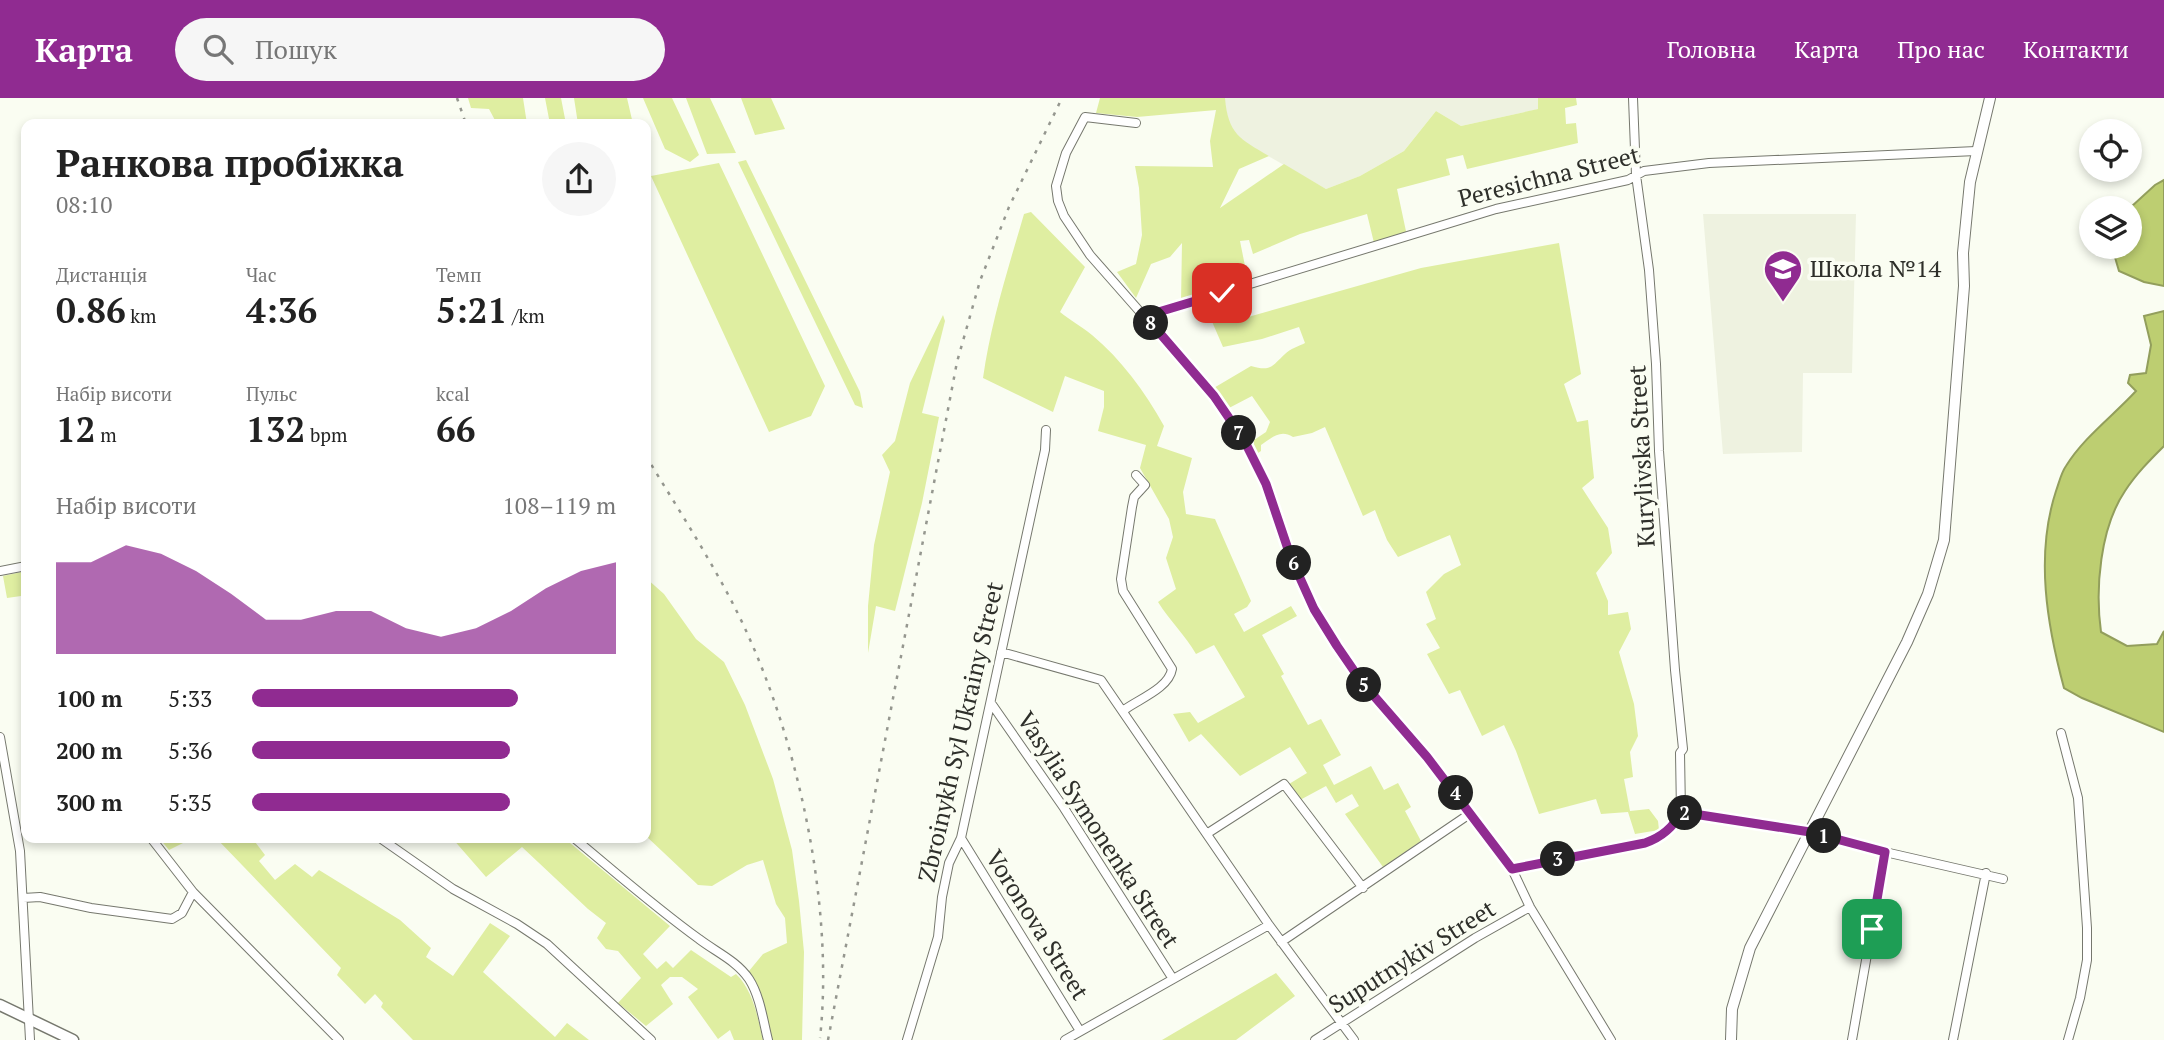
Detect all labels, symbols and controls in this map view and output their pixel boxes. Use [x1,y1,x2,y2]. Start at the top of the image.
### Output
search box [175,18,665,81]
text: Карта [35,28,133,71]
icon: search [199,30,237,68]
text: Пошук [255,32,337,66]
text: Головна [1667,33,1756,65]
text: Карта [1794,33,1859,65]
text: Про нас [1897,33,1985,65]
text: Контакти [2023,33,2129,65]
map controls [2079,119,2142,259]
button: locate [2079,119,2142,182]
text: Ранкова пробіжка [56,138,404,188]
street label: Peresichna Street [1455,138,1643,214]
button: share [542,142,616,216]
text: 08:10 [56,189,113,220]
button: layers [2079,196,2142,259]
school or university icon: Школа №14 [1762,248,1804,303]
place label: Школа №14 [1810,252,1942,284]
text: Дистанція [56,262,147,287]
text: Час [246,262,277,287]
text: Темп [436,262,482,287]
pin [1192,263,1252,323]
icon: check [1203,274,1241,312]
text: 0.86 [56,287,126,333]
text: 4:36 [246,287,317,333]
text: 5:21 [436,287,507,333]
text: km [126,303,157,328]
text: /km [507,303,545,328]
pin: 8 [1134,306,1168,341]
text: 8 [1145,310,1156,335]
street label: Kurylivska Street [1620,364,1662,548]
text: Набір висоти [56,381,172,406]
text: Пульс [246,381,297,406]
text: kcal [436,381,470,406]
text: 12 [56,406,96,452]
text: 132 [246,406,305,452]
text: 66 [436,406,476,452]
pin: 7 [1222,416,1256,450]
text: 7 [1233,420,1244,445]
text: m [96,422,117,447]
text: bpm [305,422,347,447]
text: Набір висоти [56,490,197,521]
text: 108–119 m [503,490,616,521]
pin: 6 [1276,546,1312,580]
text: 6 [1288,550,1299,575]
street label: Zbroinykh Syl Ukrainy Street [910,578,1010,885]
pin: 5 [1346,668,1382,702]
text: 5 [1358,672,1369,697]
text: 100 m [56,683,122,714]
text: 5:33 [168,683,212,714]
street label: Vasylia Symonenka Street [1010,705,1187,954]
text: 200 m [56,735,122,766]
text: 5:36 [168,735,212,766]
pin: 4 [1438,776,1474,810]
text: 4 [1450,780,1461,805]
text: 300 m [56,787,122,818]
text: 5:35 [168,787,212,818]
pin: 2 [1668,796,1702,830]
text: 2 [1679,800,1690,825]
pin: 1 [1806,818,1842,854]
text: 1 [1818,823,1829,848]
pin: 3 [1540,842,1576,876]
street label: Voronova Street [979,843,1097,1006]
text: 3 [1552,846,1563,871]
street label: Suputnykiv Street [1322,892,1501,1020]
pin [1842,899,1902,959]
icon: arrive [1853,910,1891,948]

